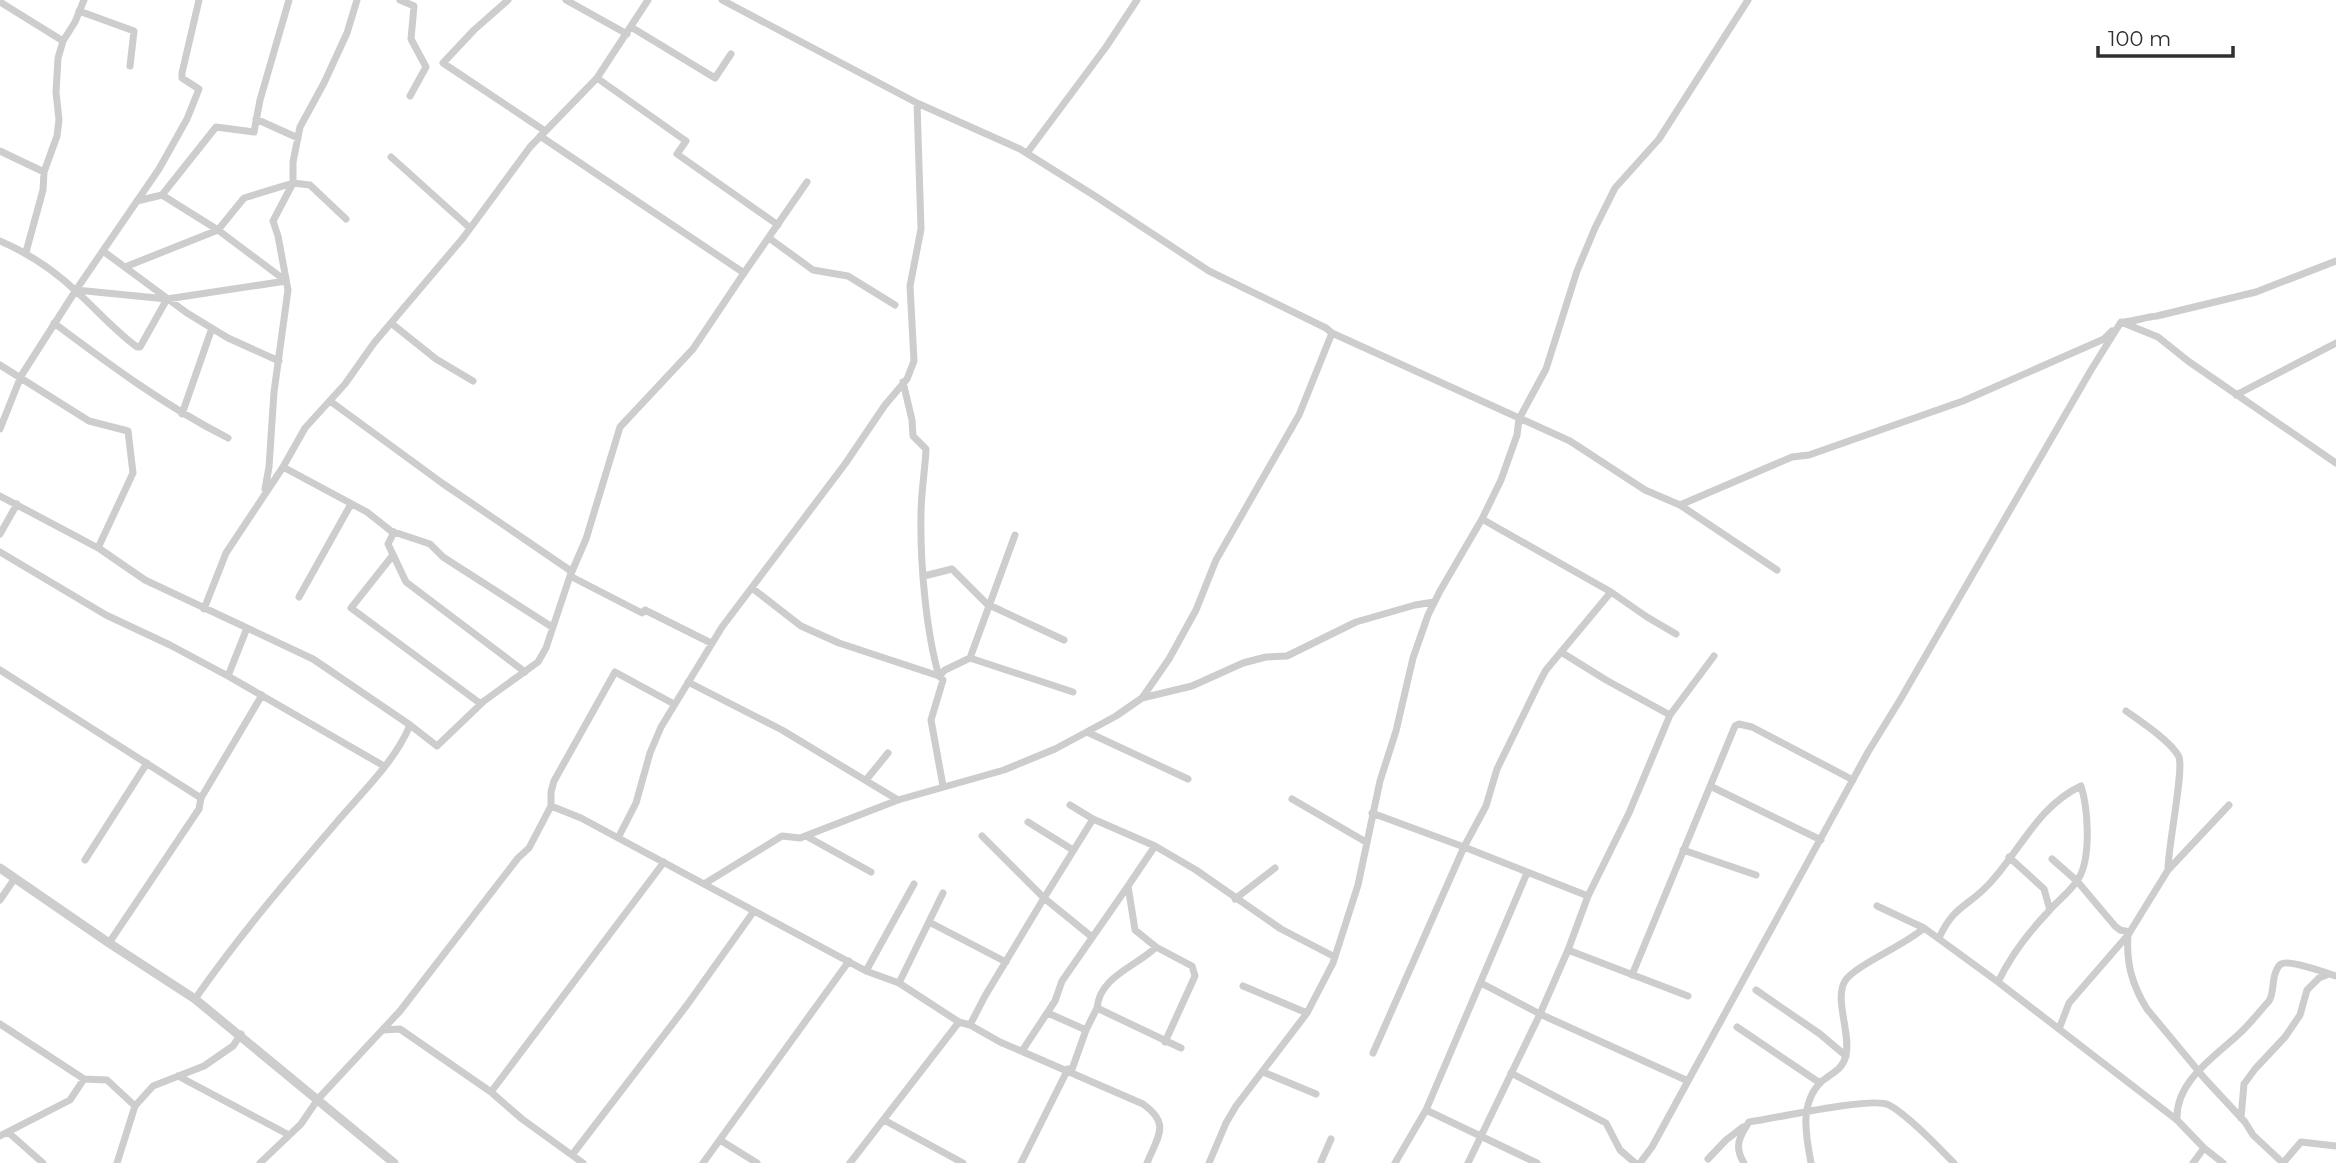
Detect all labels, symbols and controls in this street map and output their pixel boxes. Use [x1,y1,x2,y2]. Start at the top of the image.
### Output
scale bar [2098,14,2233,58]
text: 100 m [2108,26,2171,51]

